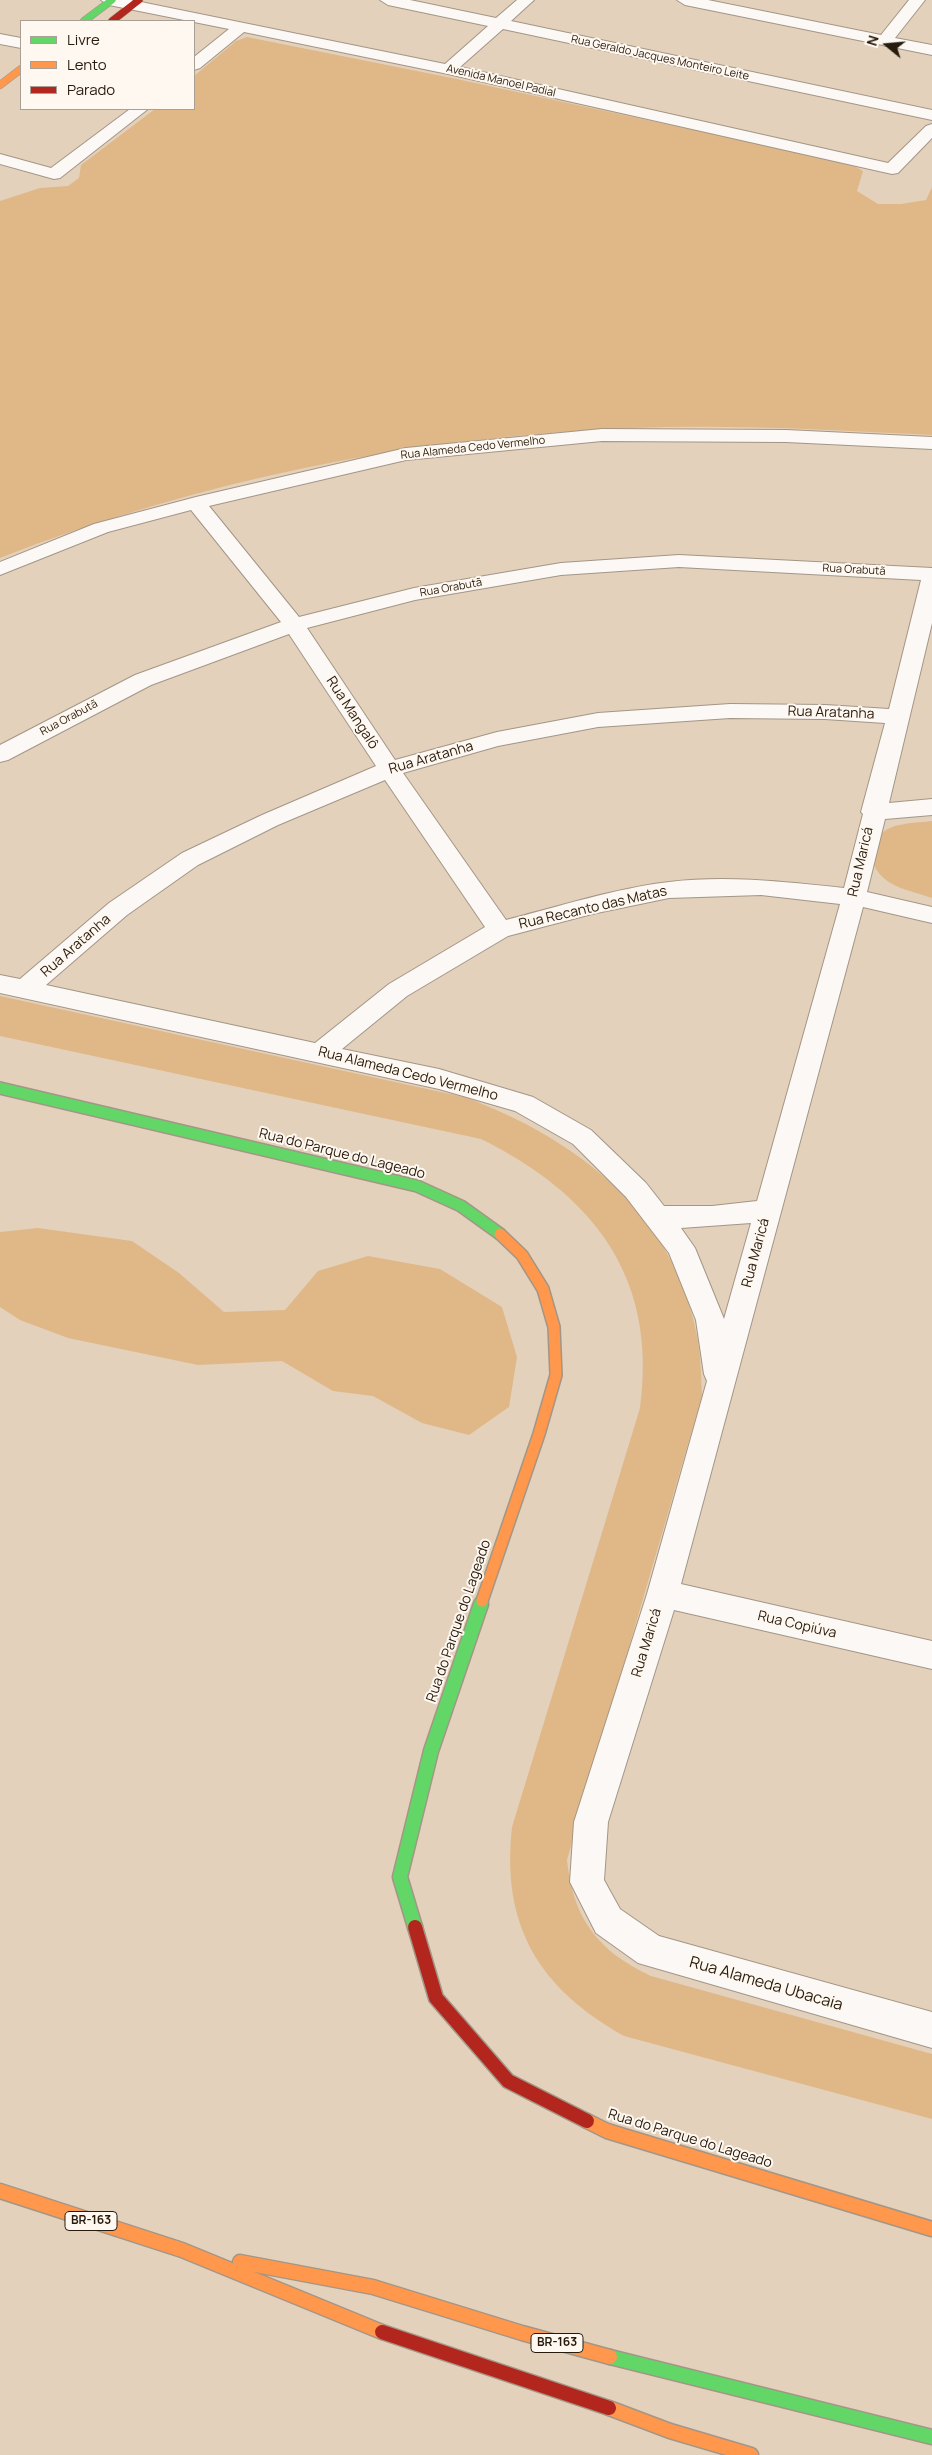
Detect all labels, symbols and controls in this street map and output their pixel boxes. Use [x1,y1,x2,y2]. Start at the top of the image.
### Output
legend [20,20,195,110]
north arrow [862,20,912,70]
text: Livre [67,29,100,50]
street label: Rua Geraldo Jacques Monteiro Leite [570,33,750,83]
text: N [862,33,883,48]
text: Lento [67,54,107,75]
street label: Avenida Manoel Padial [445,62,557,100]
text: Parado [67,79,115,100]
street label: Rua Alameda Cedo Vermelho [400,434,546,462]
street label: Rua Orabutã [822,562,886,578]
street label: Rua Orabutã [419,576,483,600]
street label: Rua Mangalô [322,674,382,752]
street label: Rua Orabutã [38,697,100,739]
street label: Rua Aratanha [787,703,875,723]
street label: Rua Aratanha [387,738,475,778]
street label: Rua Maricá [845,825,877,899]
street label: Rua Recanto das Matas [517,883,669,933]
street label: Rua Aratanha [38,911,114,981]
street label: Rua Alameda Cedo Vermelho [316,1043,500,1105]
street label: Rua do Parque do Lageado [257,1125,427,1183]
street label: Rua Maricá [739,1217,773,1289]
street label: Rua do Parque do Lageado [423,1538,495,1704]
street label: Rua Maricá [629,1607,665,1679]
street label: Rua Copiúva [756,1608,838,1642]
street label: Rua Alameda Ubacaia [687,1953,845,2015]
street label: Rua do Parque do Lageado [606,2106,774,2172]
road number: BR-163 [65,2212,117,2230]
road number: BR-163 [531,2334,583,2352]

